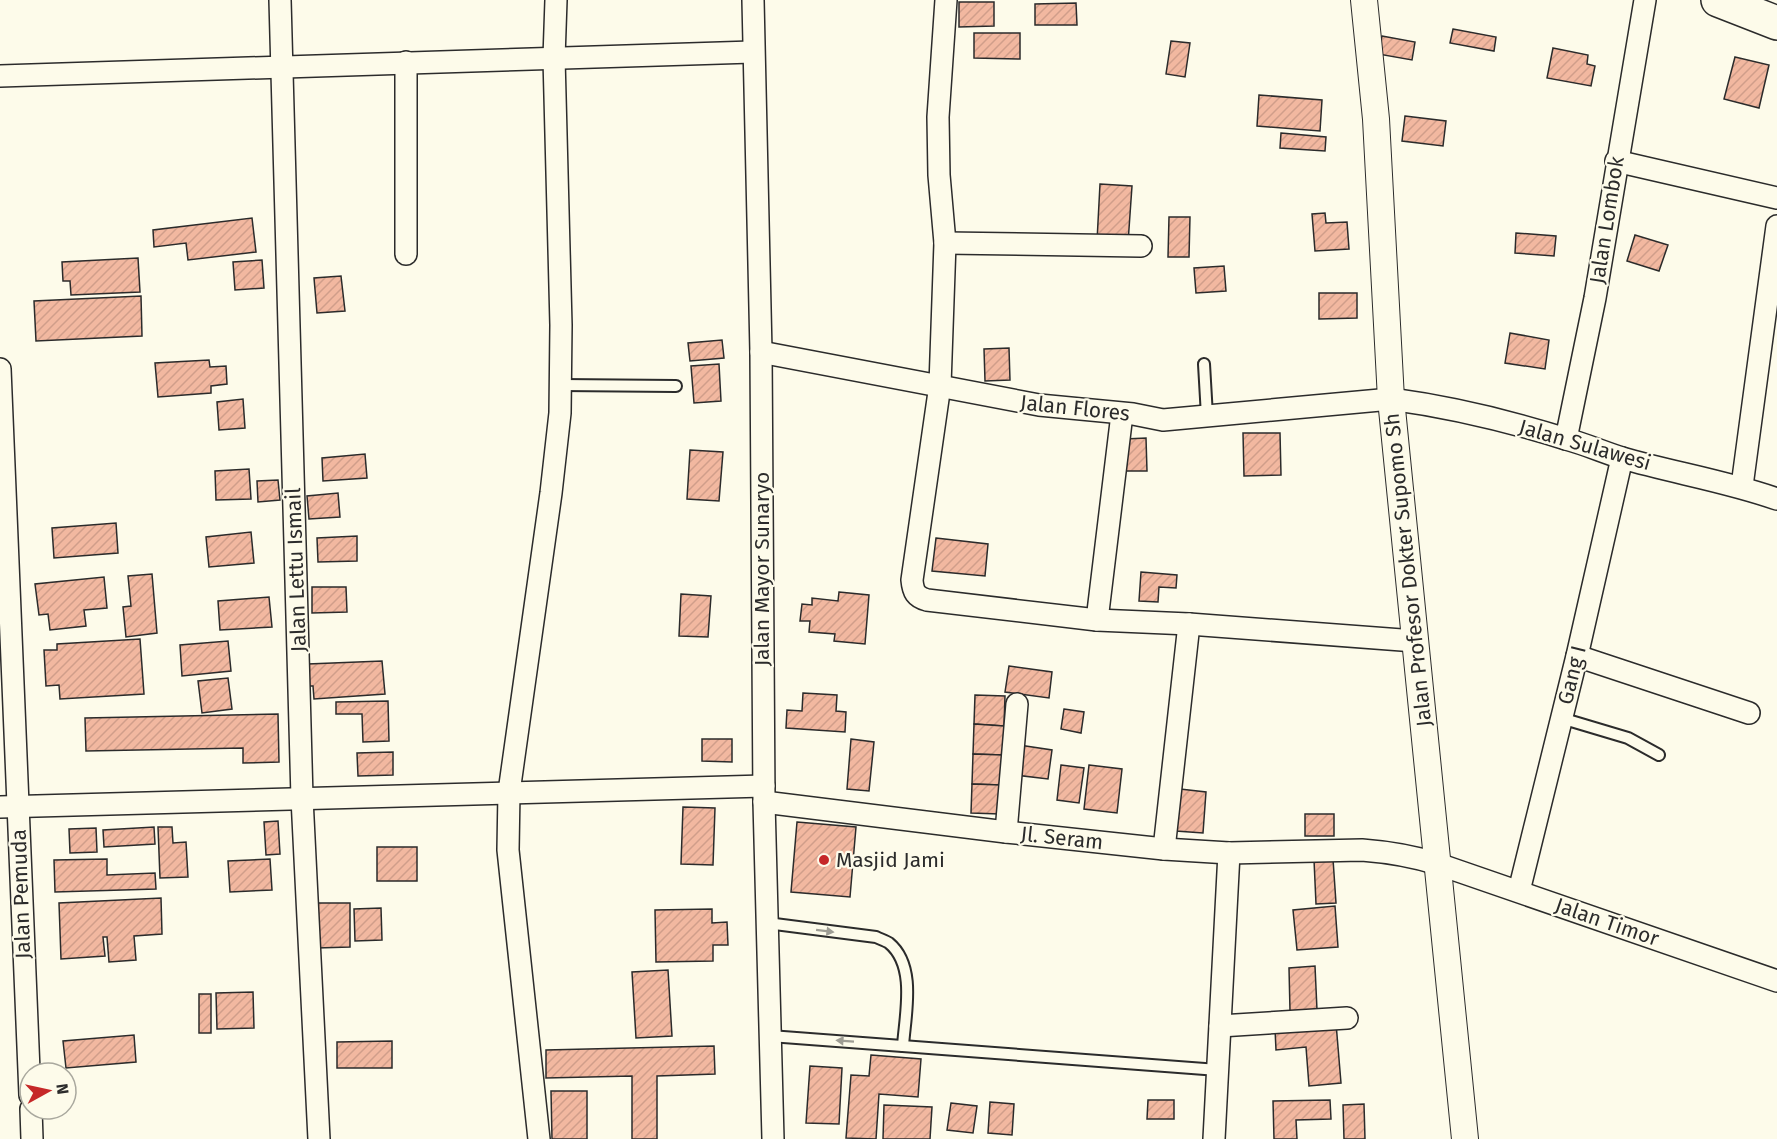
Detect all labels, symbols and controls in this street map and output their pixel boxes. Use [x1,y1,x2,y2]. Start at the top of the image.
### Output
street label: Jalan Lombok [1584,154,1630,286]
street label: Jalan Flores [1019,389,1131,427]
street label: Jalan Profesor Dokter Supomo Sh [1379,412,1437,728]
street label: Jalan Sulawesi [1516,414,1654,476]
street label: Jalan Mayor Sunaryo [749,472,775,666]
street label: Jalan Lettu Ismail [280,487,312,653]
street label: Gang I [1552,643,1592,707]
street label: Jl. Seram [1019,821,1105,855]
street label: Jalan Pemuda [6,828,36,960]
place label: Masjid Jami [836,847,945,873]
marker: Masjid Jami [817,853,831,867]
street label: Jalan Timor [1552,892,1662,952]
one-way arrow [816,926,835,936]
one-way arrow [835,1037,854,1046]
north arrow [18,1061,78,1121]
text: N [52,1082,73,1096]

